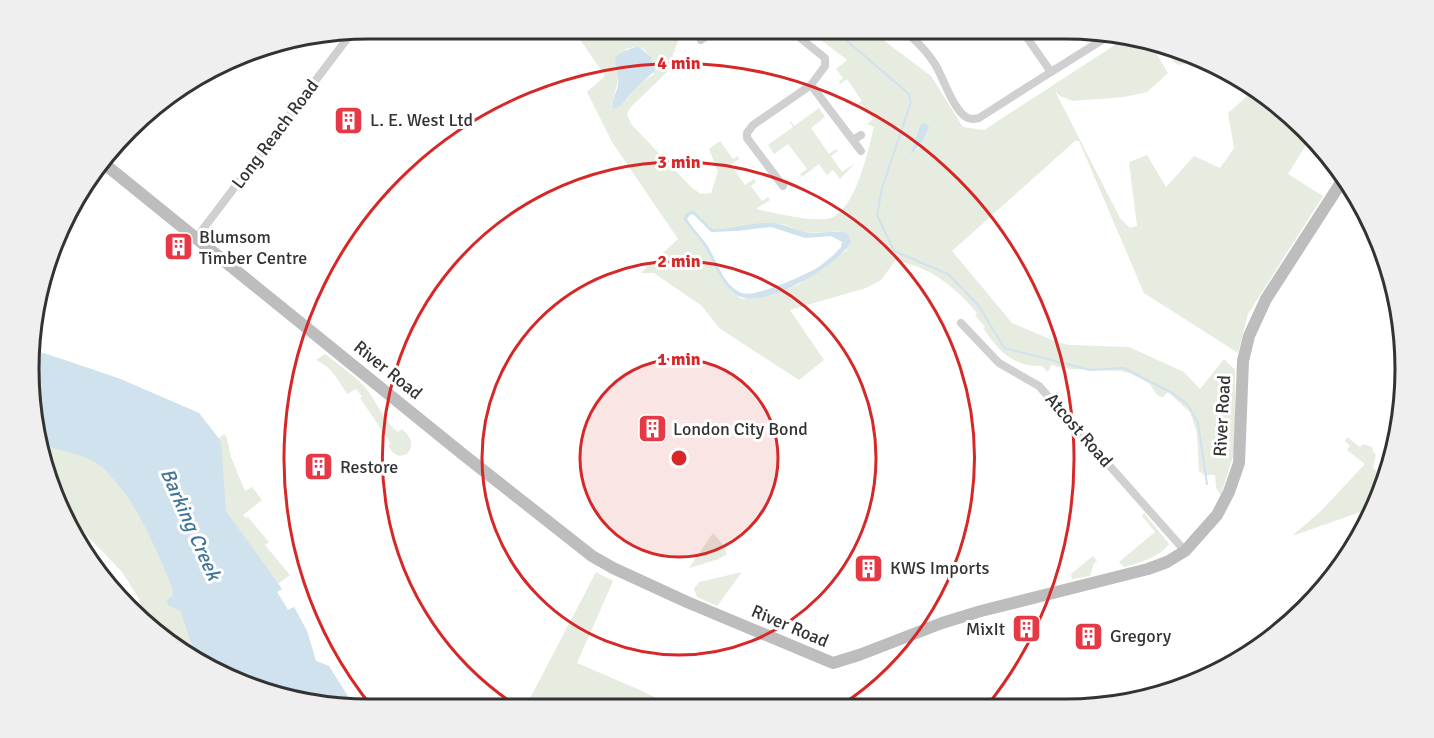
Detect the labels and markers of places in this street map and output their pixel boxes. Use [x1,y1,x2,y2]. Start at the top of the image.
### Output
building icon: L. E. West Ltd [333,104,365,136]
place label: L. E. West Ltd [370,109,473,131]
place label: Blumsom Timber Centre [199,226,307,269]
building icon: Blumsom Timber Centre [162,231,194,263]
building icon: London City Bond [636,413,668,445]
place label: London City Bond [673,418,808,440]
centre of rings [669,448,689,468]
building icon: Restore [303,451,335,483]
place label: Restore [340,456,398,478]
building icon: KWS Imports [853,552,885,584]
place label: KWS Imports [890,557,990,579]
building icon: MixIt [1010,613,1042,645]
place label: MixIt [966,618,1005,640]
building icon: Gregory [1073,620,1105,652]
place label: Gregory [1110,625,1172,647]

